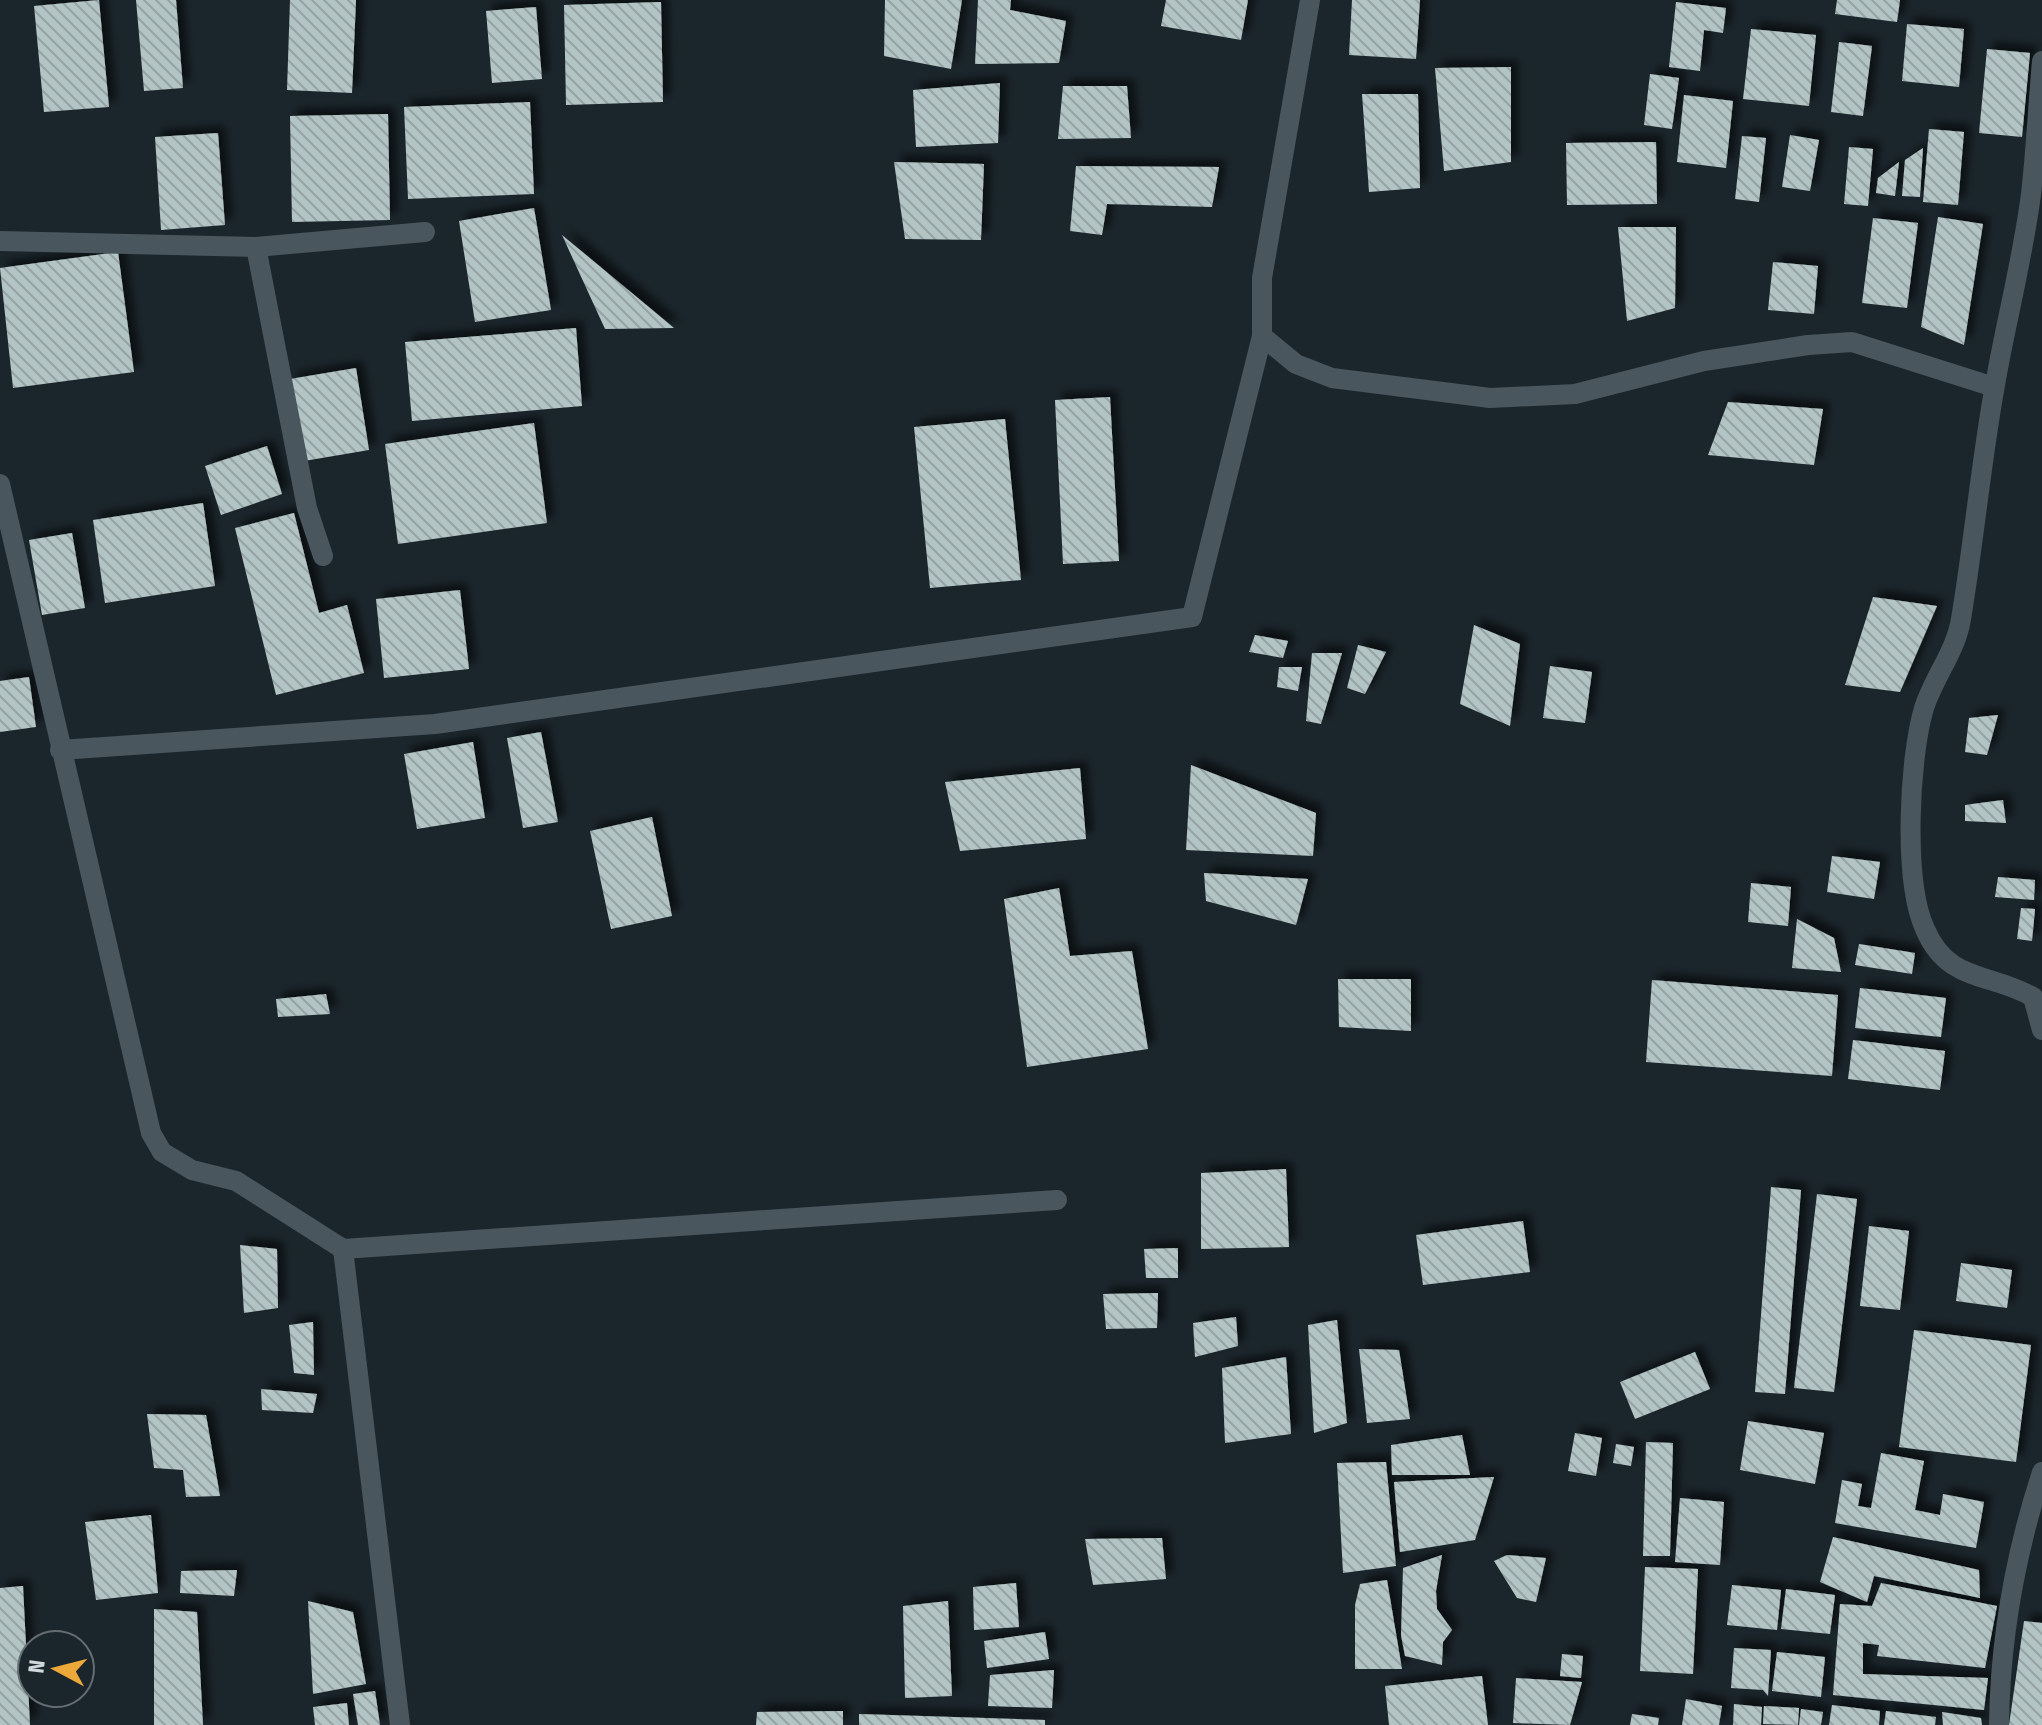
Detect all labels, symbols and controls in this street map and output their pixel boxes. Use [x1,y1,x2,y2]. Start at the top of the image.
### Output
north arrow [16,1629,96,1709]
text: N [22,1658,51,1675]

